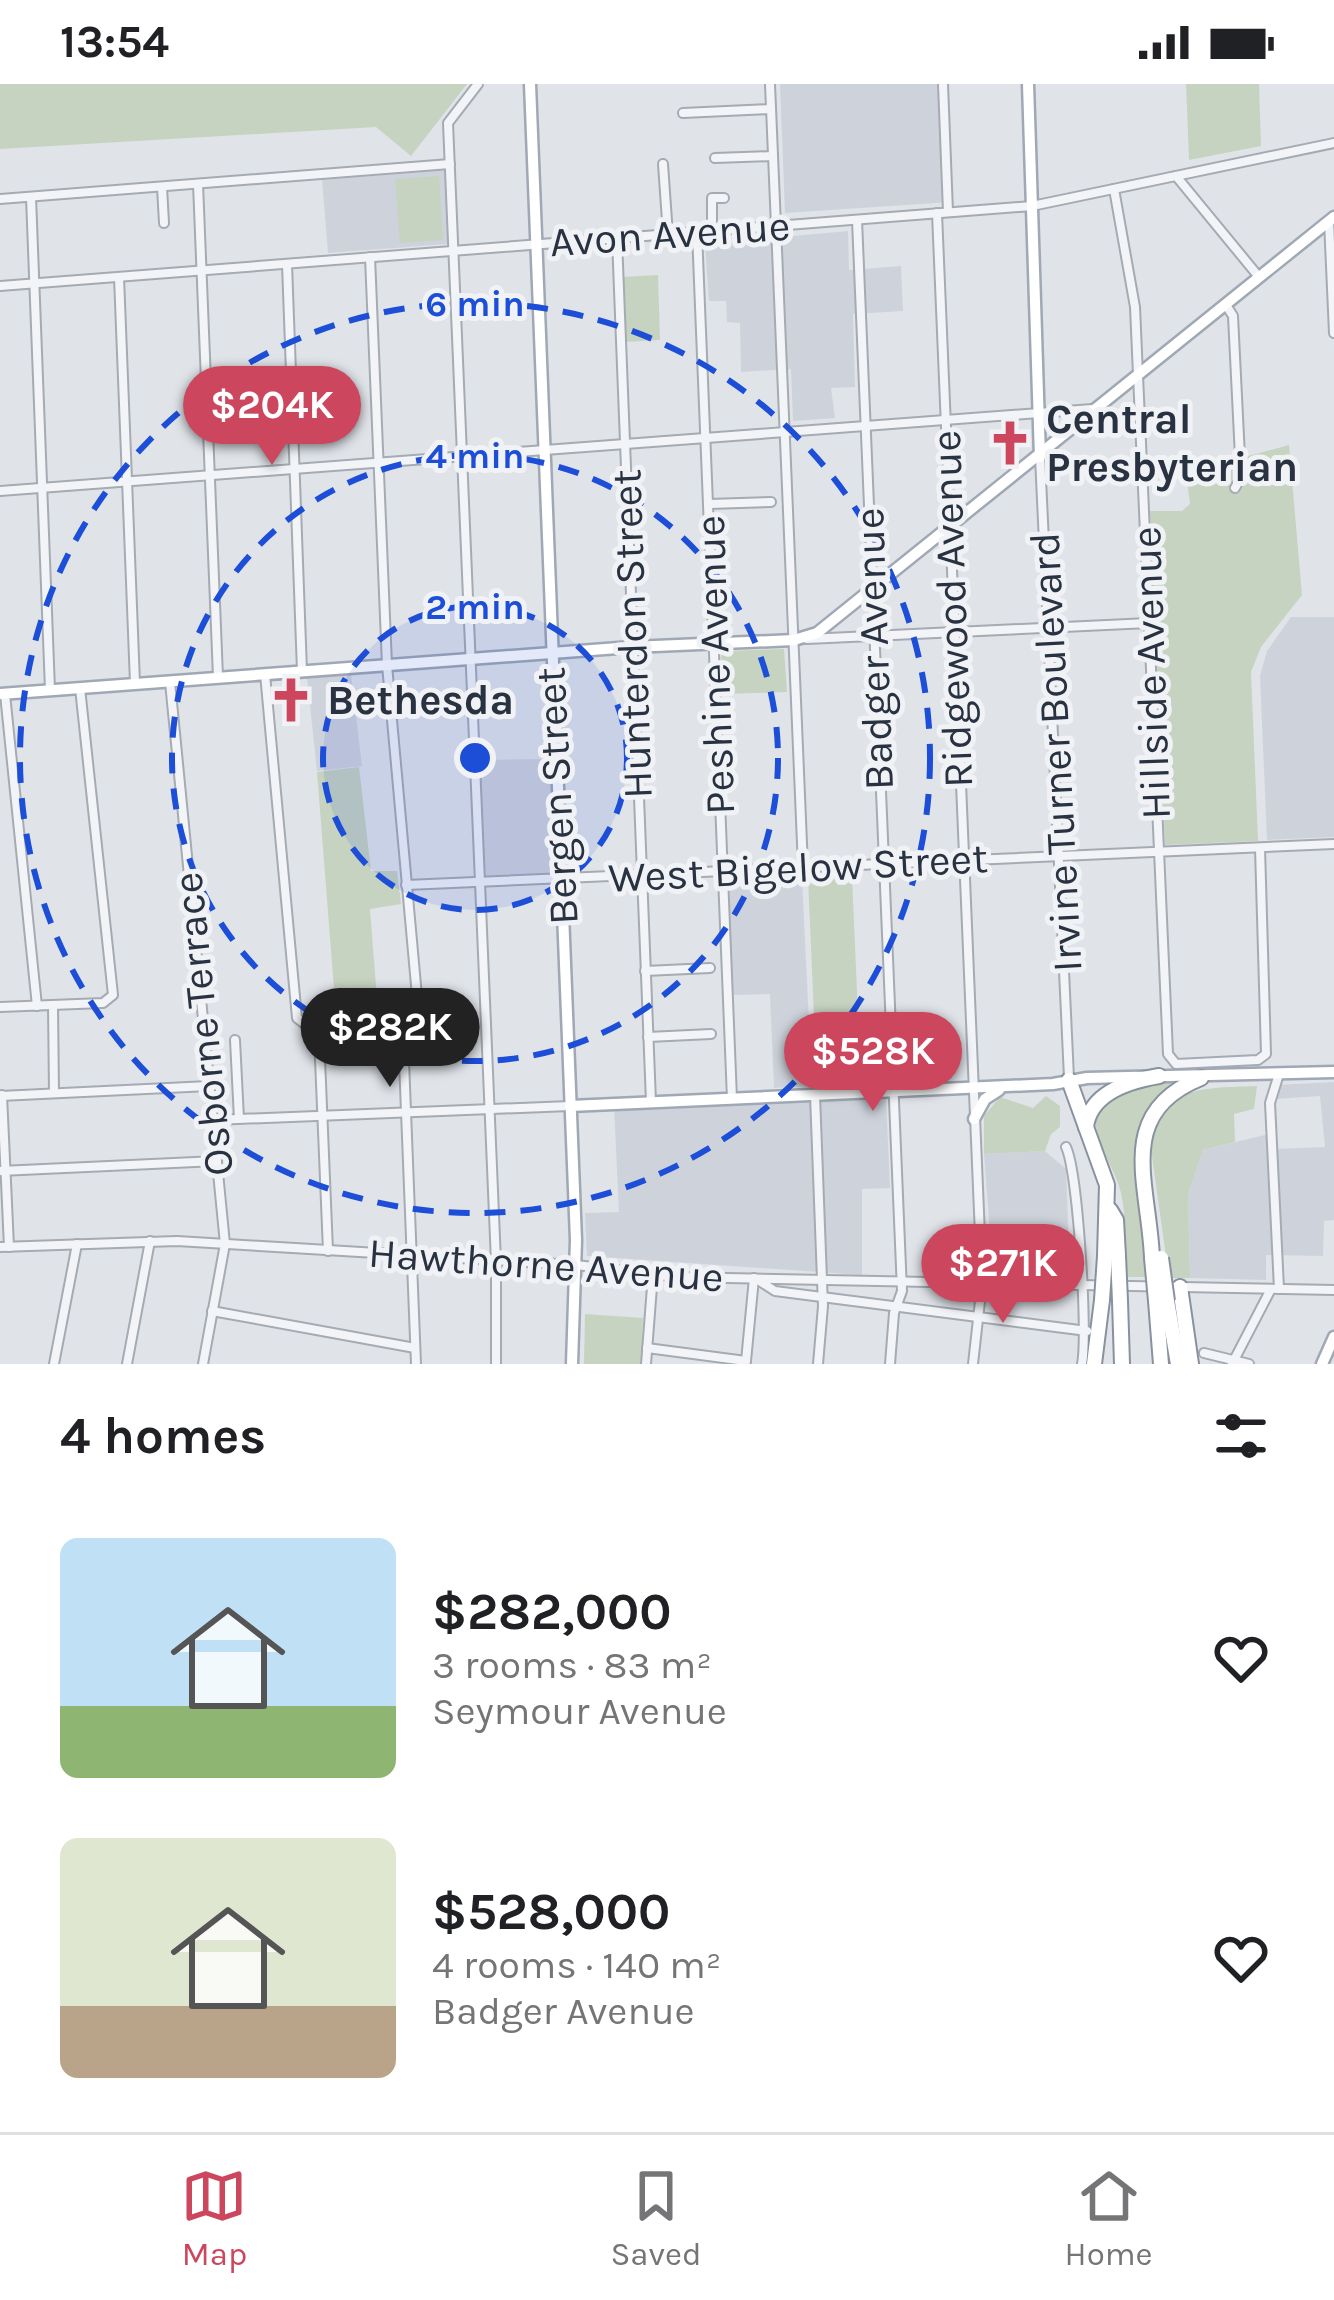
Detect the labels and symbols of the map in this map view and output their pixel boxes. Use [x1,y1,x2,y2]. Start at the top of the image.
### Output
street label: Avon Avenue [548,201,792,267]
text: 6 min [425,283,525,325]
pin: $204K [188,366,356,468]
place label: Central Presbyterian [1046,394,1298,492]
church icon: Central Presbyterian [985,418,1035,468]
street label: Ridgewood Avenue [921,429,983,789]
text: 4 min [426,435,524,477]
street label: Hunterdon Street [601,468,663,800]
street label: Badger Avenue [844,507,904,791]
street label: Peshine Avenue [685,514,745,816]
street label: Hillside Avenue [1121,526,1181,820]
street label: Irvine Turner Boulevard [1020,531,1092,973]
text: 2 min [425,586,525,628]
street label: Bergen Street [525,666,589,926]
church icon: Bethesda [266,675,316,725]
place label: Bethesda [327,675,514,725]
centre of rings [454,737,496,779]
street label: West Bigelow Street [607,833,989,903]
street label: Osborne Terrace [162,870,244,1178]
pin: $282K [306,988,474,1090]
pin: $528K [789,1012,957,1114]
pin: $271K [919,1224,1087,1326]
street label: Hawthorne Avenue [367,1228,725,1302]

